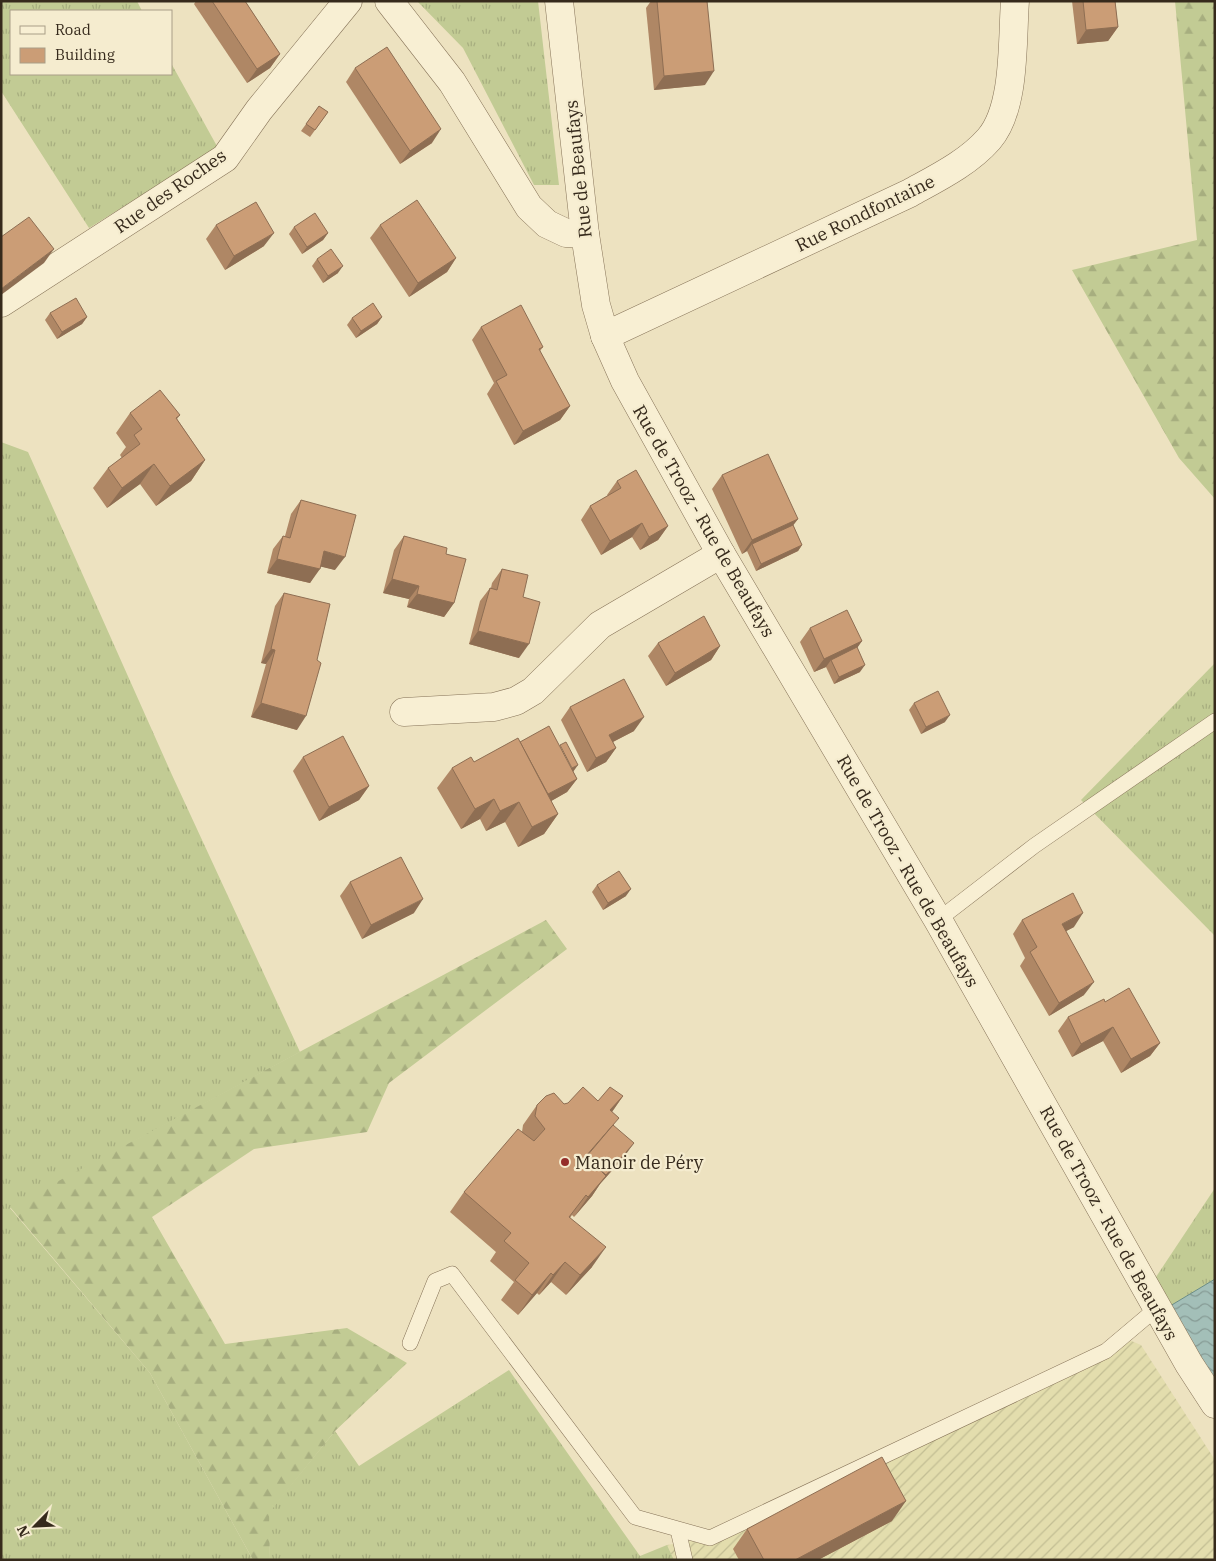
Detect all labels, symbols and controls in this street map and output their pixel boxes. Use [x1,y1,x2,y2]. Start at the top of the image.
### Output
legend [10,10,172,75]
text: Road [55,20,91,39]
text: Building [55,45,115,64]
street label: Rue de Beaufays [559,99,597,239]
street label: Rue des Roches [109,144,231,238]
street label: Rue Rondfontaine [792,169,938,257]
street label: Rue de Trooz - Rue de Beaufays [628,401,780,641]
street label: Rue de Trooz - Rue de Beaufays [832,751,984,991]
street label: Rue de Trooz - Rue de Beaufays [1035,1102,1183,1344]
place label: Manoir de Péry [575,1151,704,1174]
marker: Manoir de Péry [559,1156,571,1168]
north arrow [10,1501,60,1551]
text: N [13,1523,34,1540]

